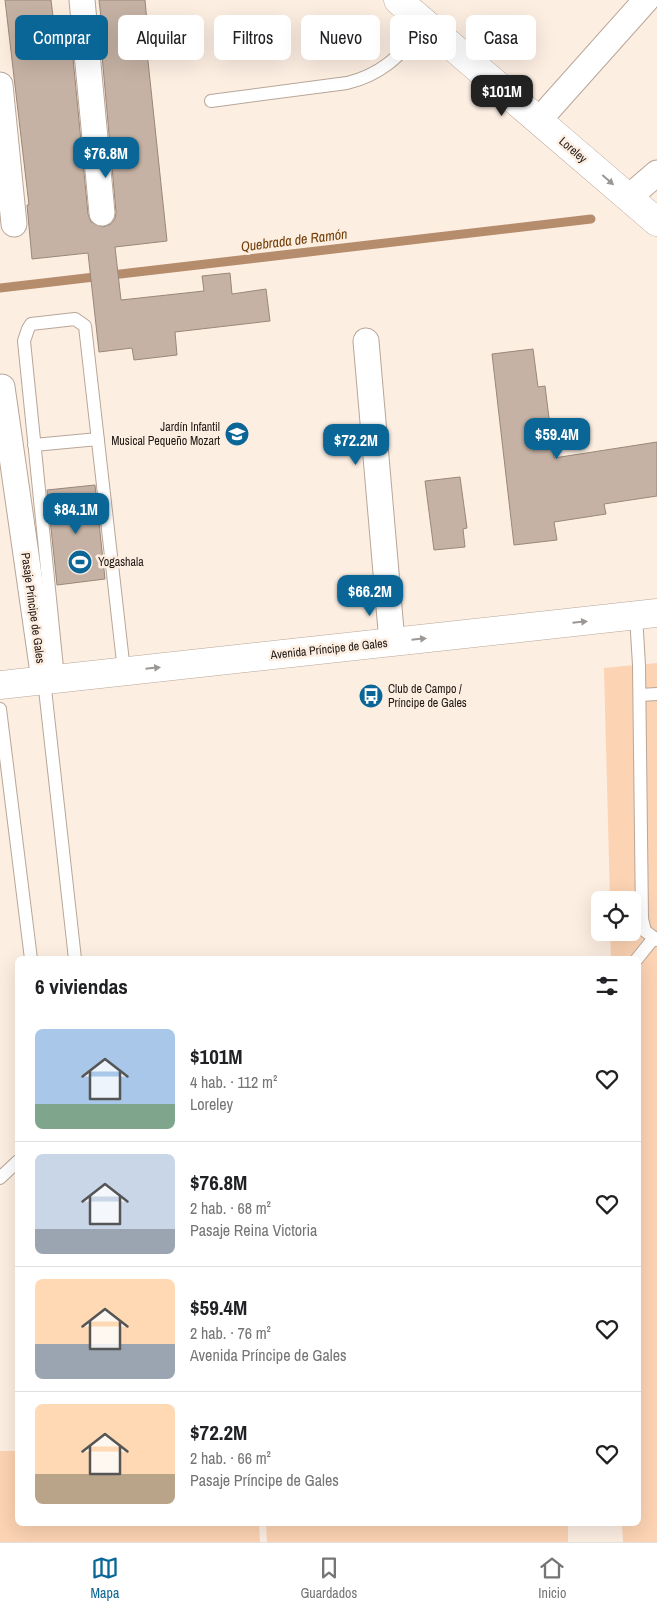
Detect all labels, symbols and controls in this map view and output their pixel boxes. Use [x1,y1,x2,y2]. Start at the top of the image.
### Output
chip: Comprar [15,15,108,60]
chip: Alquilar [118,15,204,60]
chip: Filtros [214,15,291,60]
chip: Nuevo [301,15,380,60]
chip: Piso [390,15,456,60]
chip: Casa [466,15,536,60]
pin: $101M [467,74,537,117]
text: $101M [482,80,522,102]
street label: Loreley [556,133,590,167]
pin: $76.8M [65,136,147,179]
text: $76.8M [84,142,128,164]
one-way arrow [602,174,614,185]
water label: Quebrada de Ramón [240,225,348,255]
pin: $59.4M [516,418,598,460]
place label: Jardín Infantil Musical Pequeño Mozart [111,419,220,449]
school or university icon: Jardín Infantil Musical Pequeño Mozart [224,421,250,447]
text: $59.4M [535,423,579,445]
pin: $72.2M [315,424,397,466]
text: $72.2M [334,429,378,451]
pin: $84.1M [35,492,117,535]
text: $84.1M [54,498,98,520]
sports icon: Yogashala [67,549,93,575]
street label: Pasaje Príncipe de Gales [17,552,49,664]
place label: Yogashala [98,554,144,570]
pin: $66.2M [329,574,411,617]
text: $66.2M [348,580,392,602]
one-way arrow [573,618,589,626]
street label: Avenida Príncipe de Gales [269,635,388,663]
one-way arrow [411,635,427,643]
one-way arrow [145,664,161,672]
place label: Club de Campo / Príncipe de Gales [388,681,467,711]
bus stop icon: Club de Campo / Príncipe de Gales [358,683,384,709]
map controls [591,891,641,941]
button: locate [591,891,641,941]
text: 6 viviendas [35,972,128,1001]
icon: filters [593,972,621,1000]
text: $101M [190,1042,243,1071]
icon: home [75,1049,135,1109]
icon: heart [593,1065,621,1093]
text: 4 hab. · 112 m² [190,1071,277,1093]
text: Loreley [190,1093,233,1115]
text: $76.8M [190,1168,247,1197]
icon: home [75,1174,135,1234]
icon: heart [593,1190,621,1218]
text: 2 hab. · 68 m² [190,1197,271,1219]
text: Pasaje Reina Victoria [190,1219,317,1241]
text: $59.4M [190,1293,247,1322]
icon: home [75,1299,135,1359]
icon: heart [593,1315,621,1343]
text: 2 hab. · 76 m² [190,1322,271,1344]
text: Avenida Príncipe de Gales [190,1344,347,1366]
text: $72.2M [190,1418,247,1447]
icon: home [75,1424,135,1484]
icon: heart [593,1440,621,1468]
text: 2 hab. · 66 m² [190,1447,271,1469]
text: Pasaje Príncipe de Gales [190,1469,339,1491]
tab: Mapa [91,1554,119,1602]
tab: Guardados [300,1554,357,1602]
tab: Inicio [538,1554,566,1602]

